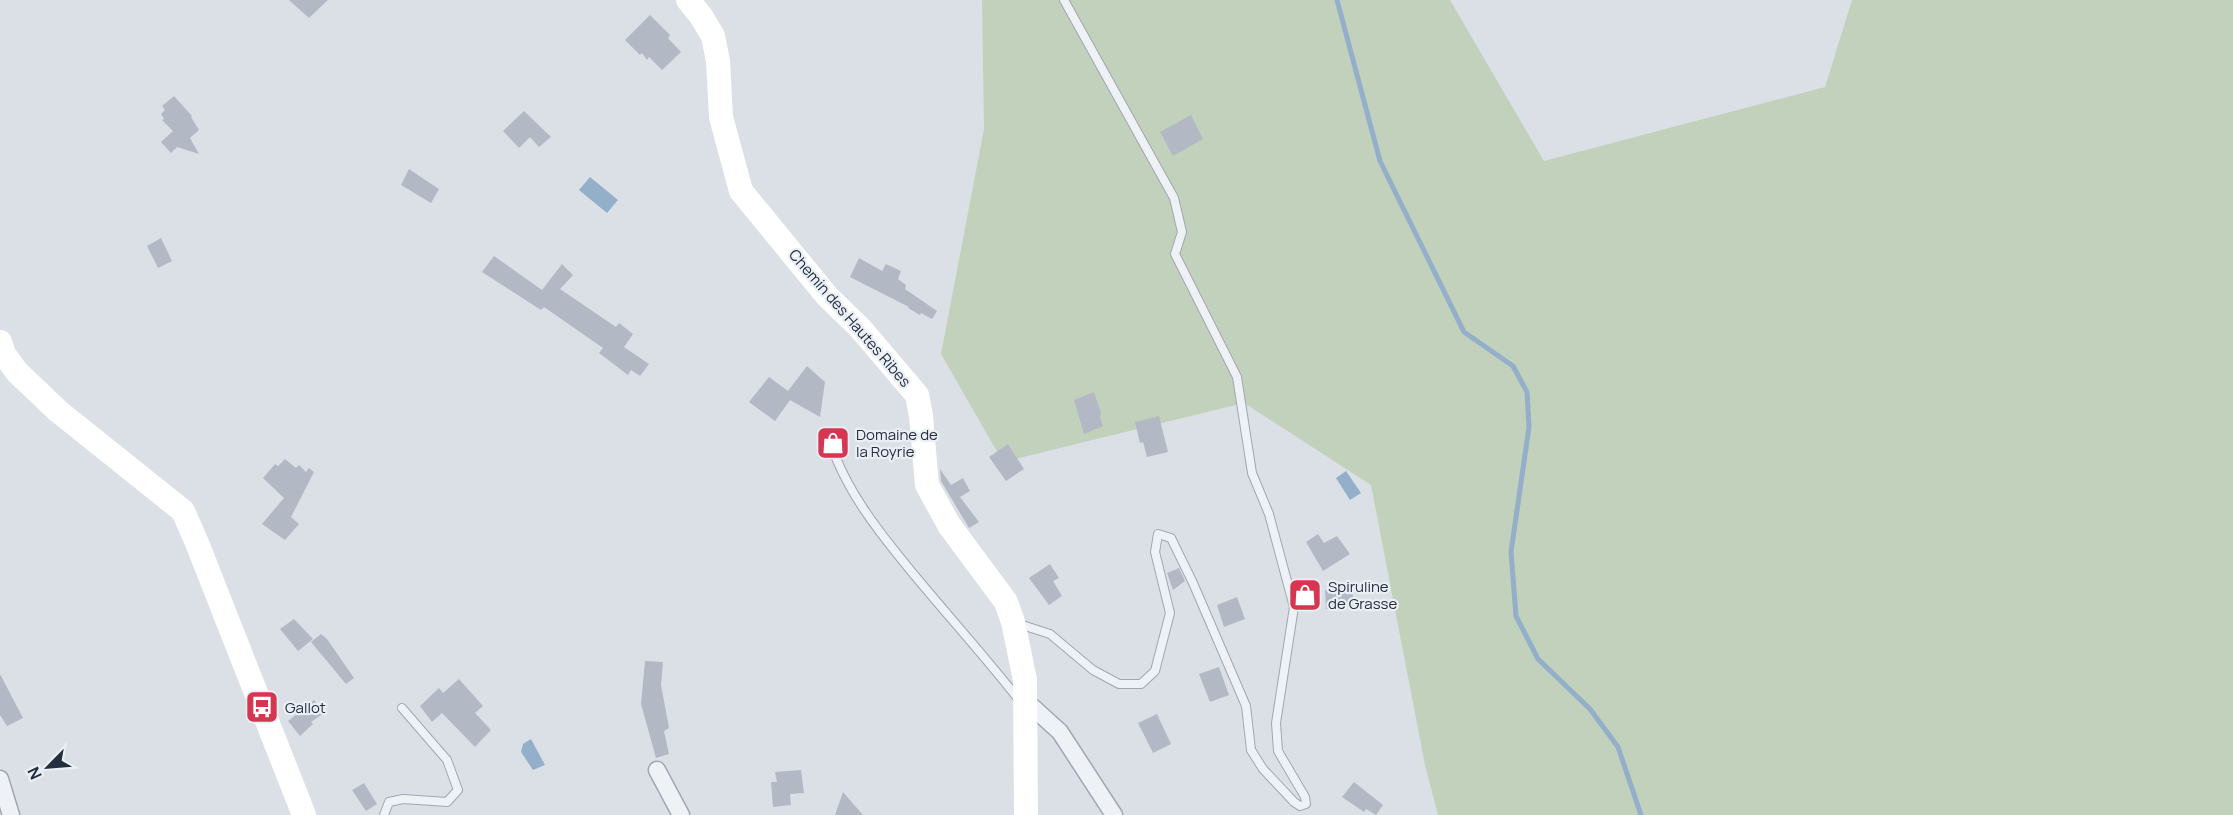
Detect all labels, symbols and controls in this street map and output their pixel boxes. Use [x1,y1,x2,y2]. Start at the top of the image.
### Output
street label: Chemin des Hautes Ribes [784,245,916,391]
place label: Domaine de la Royrie [856,424,938,462]
shop icon: Domaine de la Royrie [815,425,851,461]
place label: Spiruline de Grasse [1328,576,1397,614]
shop icon: Spiruline de Grasse [1287,577,1323,613]
bus stop icon: Gallot [244,689,280,725]
place label: Gallot [285,697,326,718]
north arrow [18,737,78,797]
text: N [22,763,47,783]

